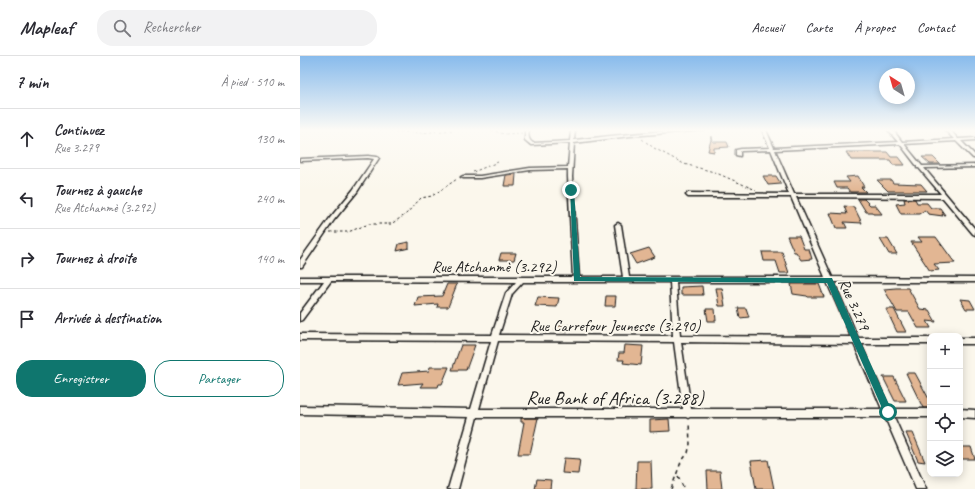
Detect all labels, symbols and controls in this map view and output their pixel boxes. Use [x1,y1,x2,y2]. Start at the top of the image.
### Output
search box [97,10,377,46]
text: Mapleaf [20,16,73,40]
icon: search [111,17,133,39]
text: Rechercher [143,18,201,37]
text: Accueil [752,19,783,36]
text: Carte [805,19,832,36]
text: À propos [854,19,895,36]
text: Contact [917,19,955,36]
north arrow [879,68,915,104]
text: 7 min [16,72,49,93]
text: À pied · 510 m [221,74,284,90]
text: Continuez [54,121,104,140]
icon: ahead [16,128,38,150]
text: 130 m [256,131,284,147]
text: Rue 3.279 [54,140,99,156]
text: Tournez à gauche [54,181,141,200]
route end [562,181,580,199]
icon: left [16,188,38,210]
text: 240 m [256,191,284,207]
text: Rue Atchanmè (3.292) [54,200,155,216]
icon: right [16,248,38,270]
text: Tournez à droite [54,249,136,268]
text: 140 m [256,251,284,267]
street label: Rue Atchanmè (3.292) [432,257,557,277]
street label: Rue 3.279 [834,275,875,335]
icon: arrive [16,308,38,330]
text: Arrivée à destination [54,309,162,328]
street label: Rue Carrefour Jeunesse (3.290) [530,316,701,336]
map controls [927,333,963,477]
button: + [927,333,963,369]
button: Enregistrer [16,360,146,397]
button: Partager [154,360,284,397]
button: − [927,369,963,405]
street label: Rue Bank of Africa (3.288) [526,386,705,410]
route start [879,403,897,421]
button: locate [927,405,963,441]
button: layers [927,441,963,477]

